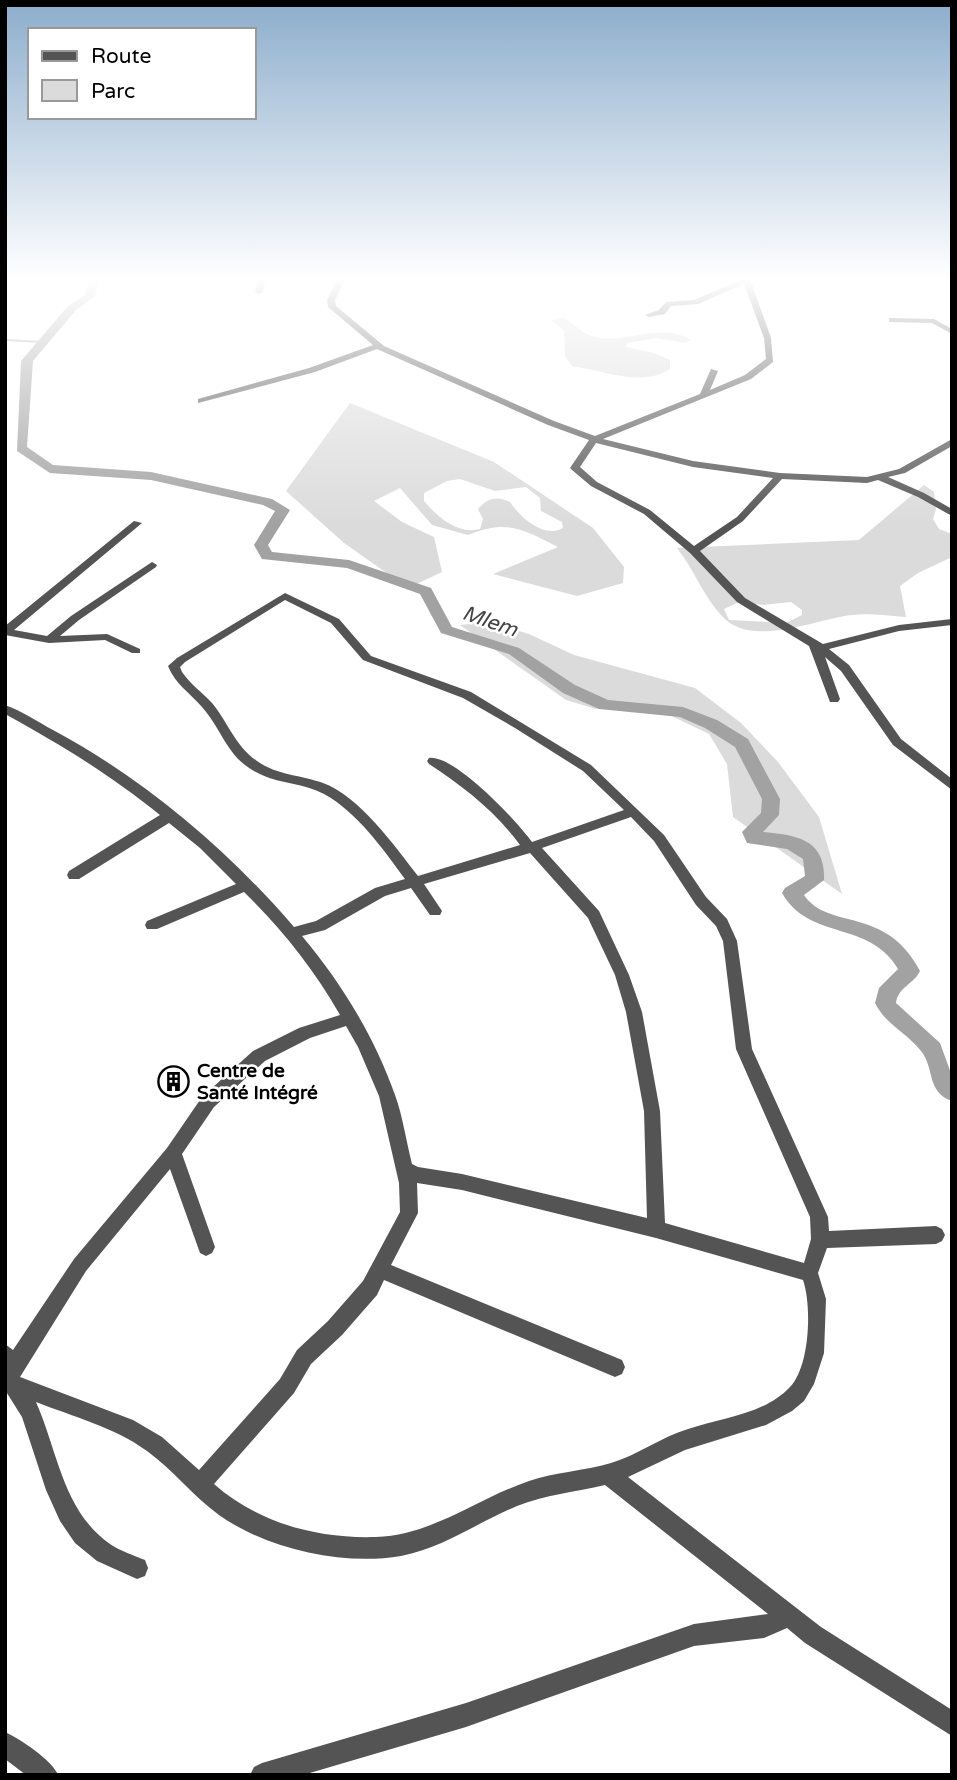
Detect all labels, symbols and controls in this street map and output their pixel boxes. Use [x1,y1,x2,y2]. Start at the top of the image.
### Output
legend [28,28,256,119]
text: Route [91,44,151,69]
text: Parc [91,79,135,104]
water label: Mlem [459,600,521,643]
place label: Centre de Santé Intégré [197,1060,318,1105]
building icon: Centre de Santé Intégré [157,1064,191,1098]

